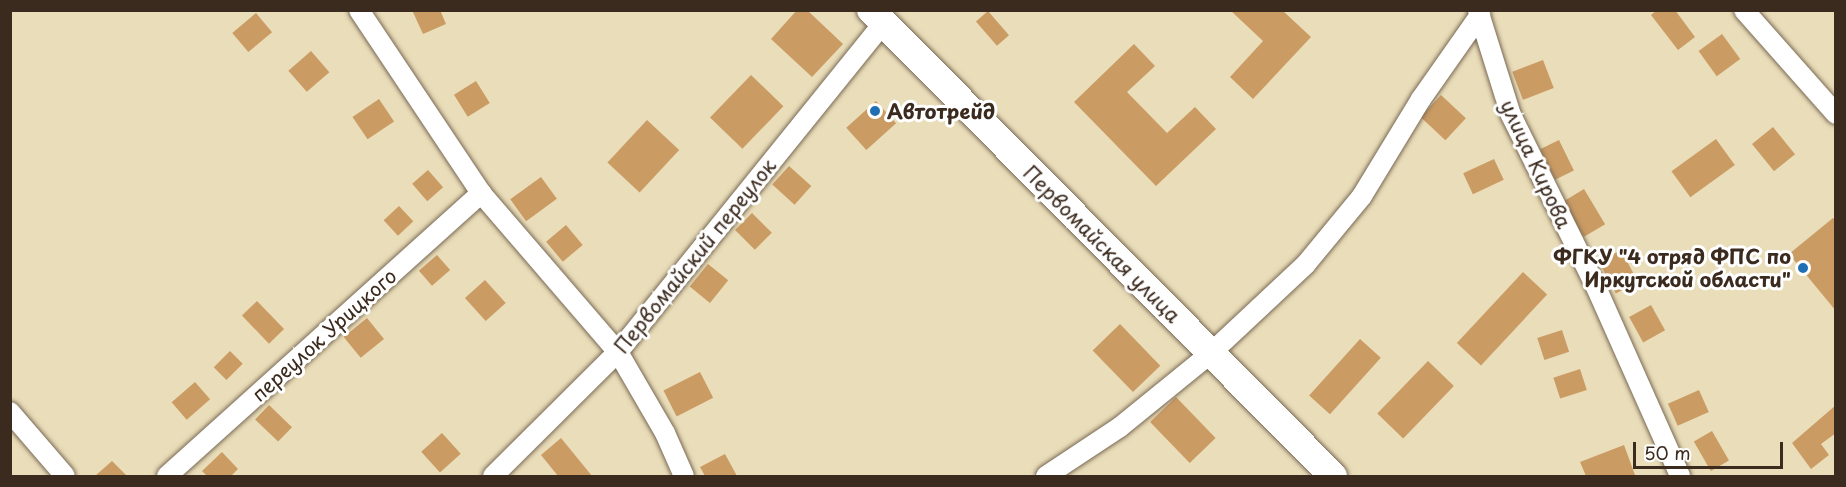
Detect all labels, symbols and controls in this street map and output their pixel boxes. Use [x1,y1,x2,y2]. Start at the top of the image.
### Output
street label: улица Кирова [1496,96,1576,232]
place label: Автотрейд [887,99,995,123]
marker: Автотрейд [868,104,882,118]
street label: Первомайский переулок [609,154,781,358]
street label: Первомайская улица [1018,160,1186,328]
place label: ФГКУ "4 отряд ФПС по Иркутской области" [1552,244,1791,291]
marker: ФГКУ "4 отряд ФПС по Иркутской области" [1796,261,1810,275]
street label: переулок Урицкого [246,263,402,407]
scale bar [1636,430,1786,468]
text: 50 m [1644,439,1691,466]

